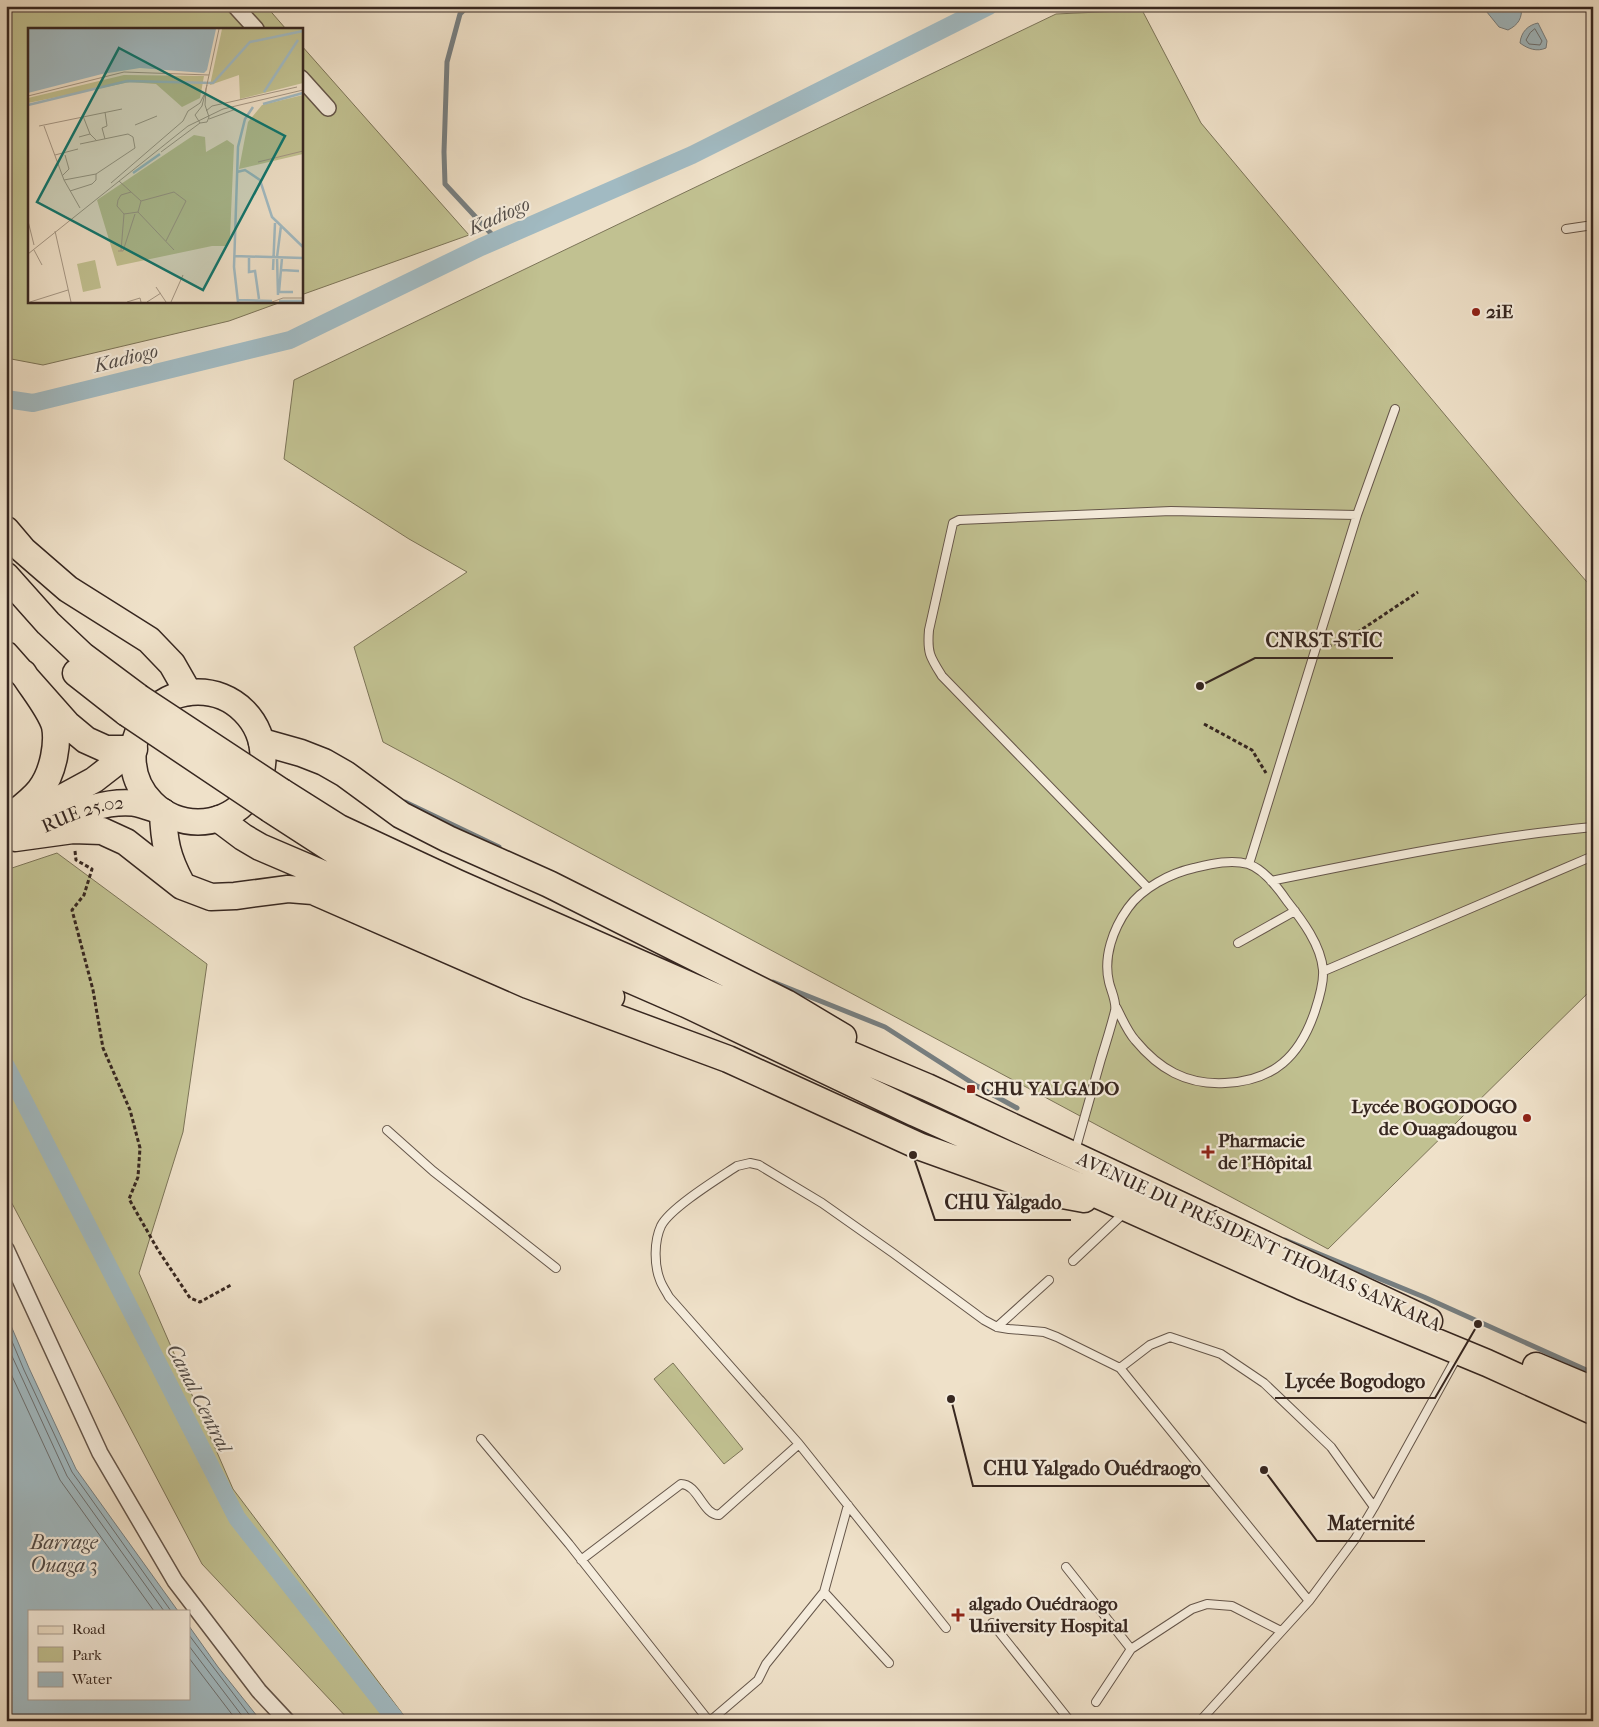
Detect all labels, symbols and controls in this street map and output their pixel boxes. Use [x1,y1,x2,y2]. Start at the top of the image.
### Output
inset map [28,28,302,302]
water label: Kadiogo [463,192,534,241]
place label: 2iE [1486,301,1513,323]
marker: 2iE [1470,306,1482,318]
water label: Kadiogo [90,339,160,378]
callout: CNRST-STIC [1255,623,1393,658]
text: CNRST-STIC [1265,629,1383,652]
street label: RUE 25.02 [38,792,125,837]
place label: CHU YALGADO [981,1078,1119,1100]
marker: CHU YALGADO [965,1083,977,1095]
place label: Lycée BOGODOGO de Ouagadougou [1351,1096,1517,1140]
marker: Lycée BOGODOGO de Ouagadougou [1521,1112,1533,1124]
place label: Pharmacie de l'Hôpital [1218,1130,1313,1174]
marker: Pharmacie de l'Hôpital [1202,1146,1214,1158]
street label: AVENUE DU PRÉSIDENT THOMAS SANKARA [1073,1147,1445,1337]
callout: CHU Yalgado [935,1185,1071,1220]
text: CHU Yalgado [945,1191,1061,1214]
water label: Canal Central [162,1340,237,1458]
callout: Lycée Bogodogo [1275,1363,1435,1398]
text: Lycée Bogodogo [1285,1370,1425,1393]
callout: CHU Yalgado Ouédraogo [973,1451,1210,1486]
text: CHU Yalgado Ouédraogo [983,1457,1201,1480]
callout: Maternité [1317,1506,1425,1541]
text: Maternité [1326,1512,1415,1535]
water label: Barrage Ouaga 3 [29,1531,99,1577]
place label: algado Ouédraogo University Hospital [968,1593,1129,1637]
marker: algado Ouédraogo University Hospital [951,1608,965,1622]
legend [28,1610,190,1700]
text: Road [72,1620,106,1638]
text: Park [72,1646,102,1664]
text: Water [71,1670,112,1688]

